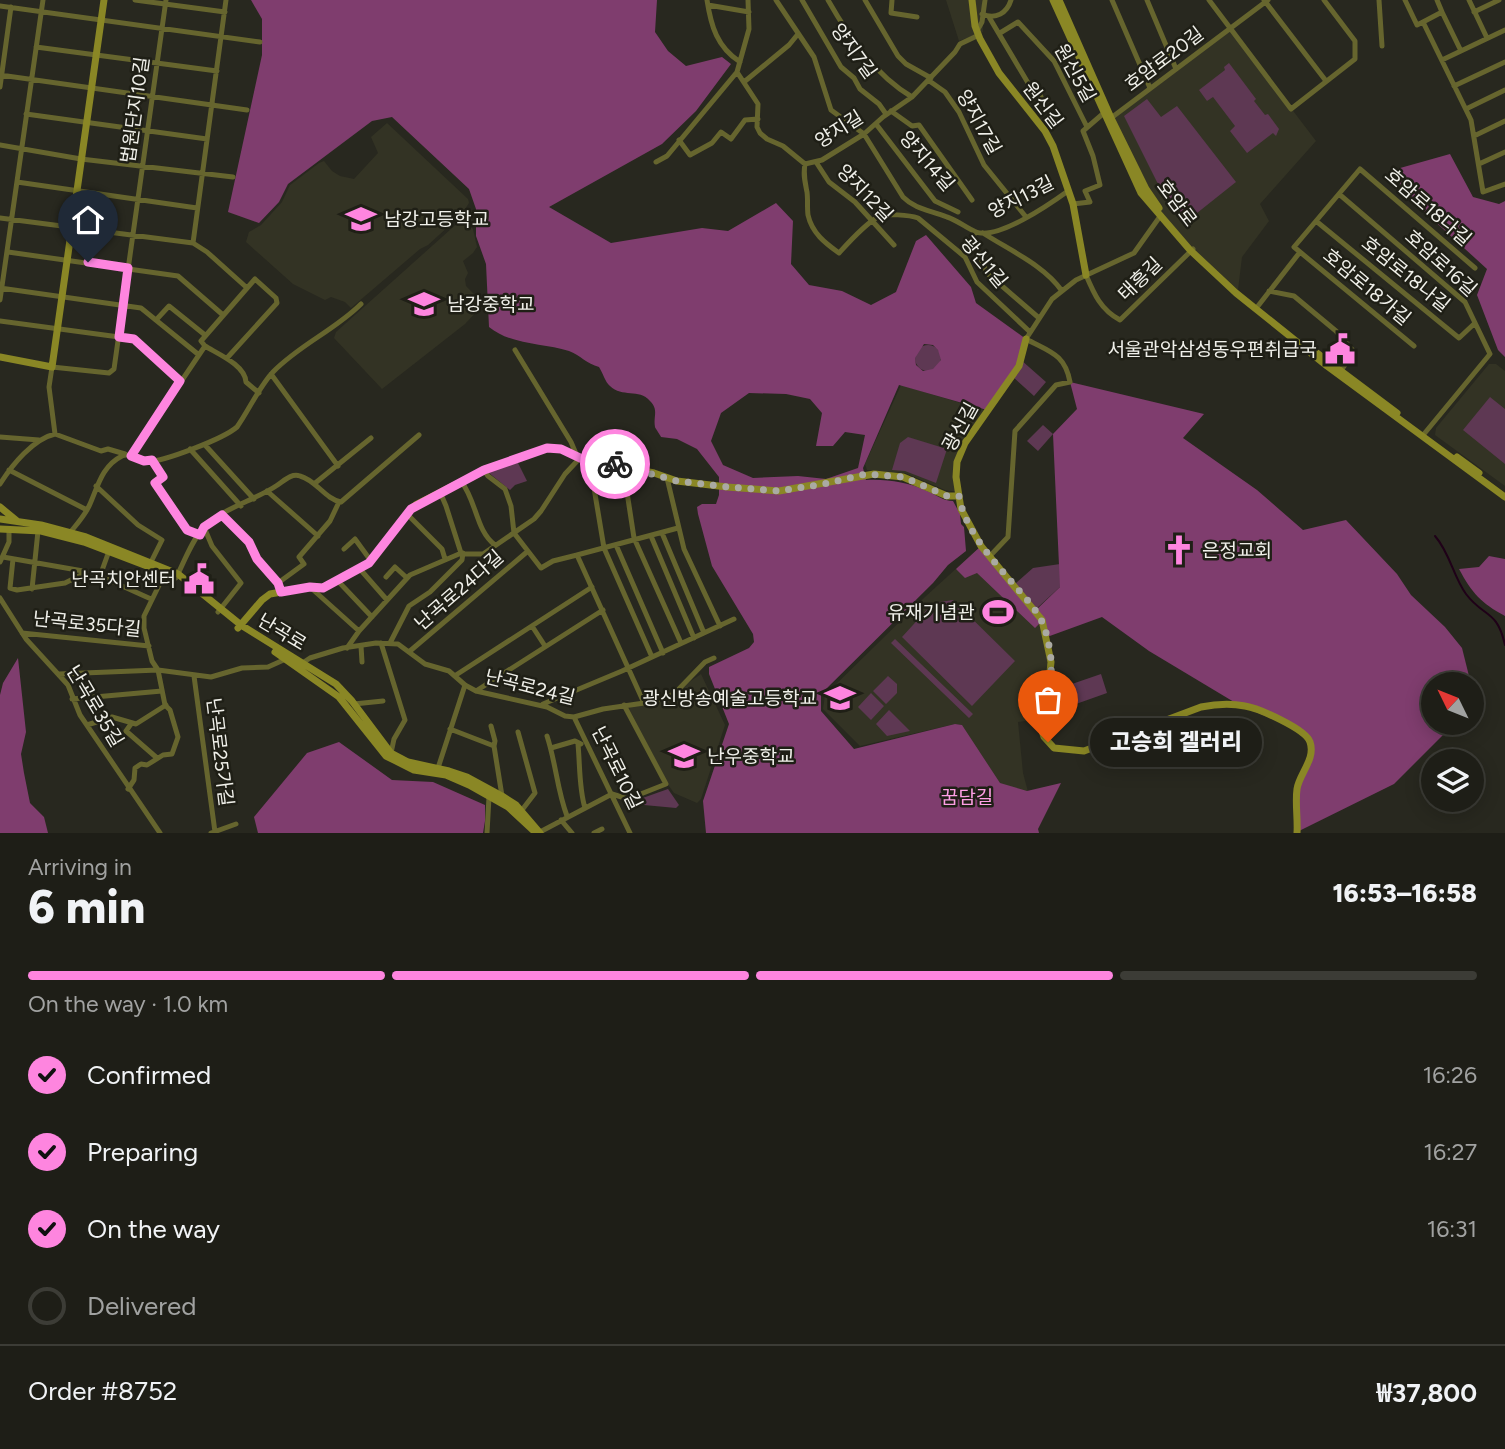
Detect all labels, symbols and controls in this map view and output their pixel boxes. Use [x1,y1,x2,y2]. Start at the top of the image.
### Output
street label: 양지7길 [826,19,882,83]
street label: 호암로20길 [1120,22,1208,96]
street label: 원신5길 [1050,40,1100,106]
street label: 법원단지10길 [116,55,154,165]
street label: 원신길 [1018,77,1068,133]
street label: 양지17길 [952,86,1006,158]
street label: 양지길 [811,105,867,153]
street label: 양지14길 [895,126,959,196]
street label: 양지12길 [832,160,898,226]
street label: 호암로18다길 [1380,163,1476,251]
street label: 양지13길 [984,171,1058,223]
street label: 호암로 [1152,175,1202,231]
pin [58,190,118,262]
icon: home [69,201,107,239]
school or university icon: 남강고등학교 [344,202,378,236]
place label: 남강고등학교 [384,208,489,231]
street label: 호암로16길 [1400,225,1482,301]
street label: 호암로18나길 [1357,231,1455,317]
street label: 광신1길 [956,232,1012,292]
street label: 호암로18가길 [1319,244,1415,330]
street label: 태흥길 [1113,253,1167,305]
school or university icon: 남강중학교 [407,287,441,321]
place label: 남강중학교 [447,293,534,316]
public building icon: 서울관악삼성동우편취급국 [1323,332,1357,366]
place label: 서울관악삼성동우편취급국 [1107,338,1317,361]
street label: 광신길 [937,398,983,456]
courier [580,429,650,499]
icon: bike [596,445,634,483]
church icon: 은정교회 [1162,533,1196,567]
place label: 은정교회 [1202,539,1272,562]
street label: 난곡로24다길 [410,545,508,635]
public building icon: 난곡치안센터 [182,562,216,596]
place label: 난곡치안센터 [71,568,176,591]
sports icon: 유재기념관 [981,595,1015,629]
place label: 유재기념관 [888,601,975,624]
street label: 난곡로35다길 [32,607,142,641]
street label: 난곡로 [254,609,310,655]
street label: 난곡로35길 [62,661,128,751]
street label: 난곡로24길 [482,665,578,709]
pin [1018,670,1078,742]
north arrow [1421,672,1484,735]
map controls [1421,672,1484,812]
school or university icon: 광신방송예술고등학교 [823,681,857,715]
icon: bag [1029,681,1067,719]
place label: 광신방송예술고등학교 [642,687,817,710]
street label: 난곡로25가길 [202,697,238,807]
callout: 고승희 겔러리 [1090,718,1262,766]
street label: 난곡로10길 [587,723,647,813]
text: 고승희 겔러리 [1110,728,1242,756]
school or university icon: 난우중학교 [667,739,701,773]
place label: 난우중학교 [707,745,794,768]
button: layers [1421,749,1484,812]
park label: 꿈담길 [941,786,993,809]
text: Arriving in [28,853,132,881]
text: 16:53–16:58 [1332,877,1477,909]
text: 6 min [28,879,145,935]
text: On the way · 1.0 km [28,990,228,1018]
icon: check [28,1056,66,1094]
text: Confirmed [87,1059,211,1091]
text: 16:26 [1423,1061,1477,1089]
icon: check [28,1133,66,1171]
text: Preparing [87,1136,198,1168]
text: 16:27 [1423,1138,1477,1166]
icon: check [28,1210,66,1248]
text: On the way [87,1213,220,1245]
text: 16:31 [1427,1215,1477,1243]
text: Delivered [87,1290,196,1322]
text: Order #8752 [28,1375,177,1407]
text: ₩37,800 [1376,1377,1477,1409]

